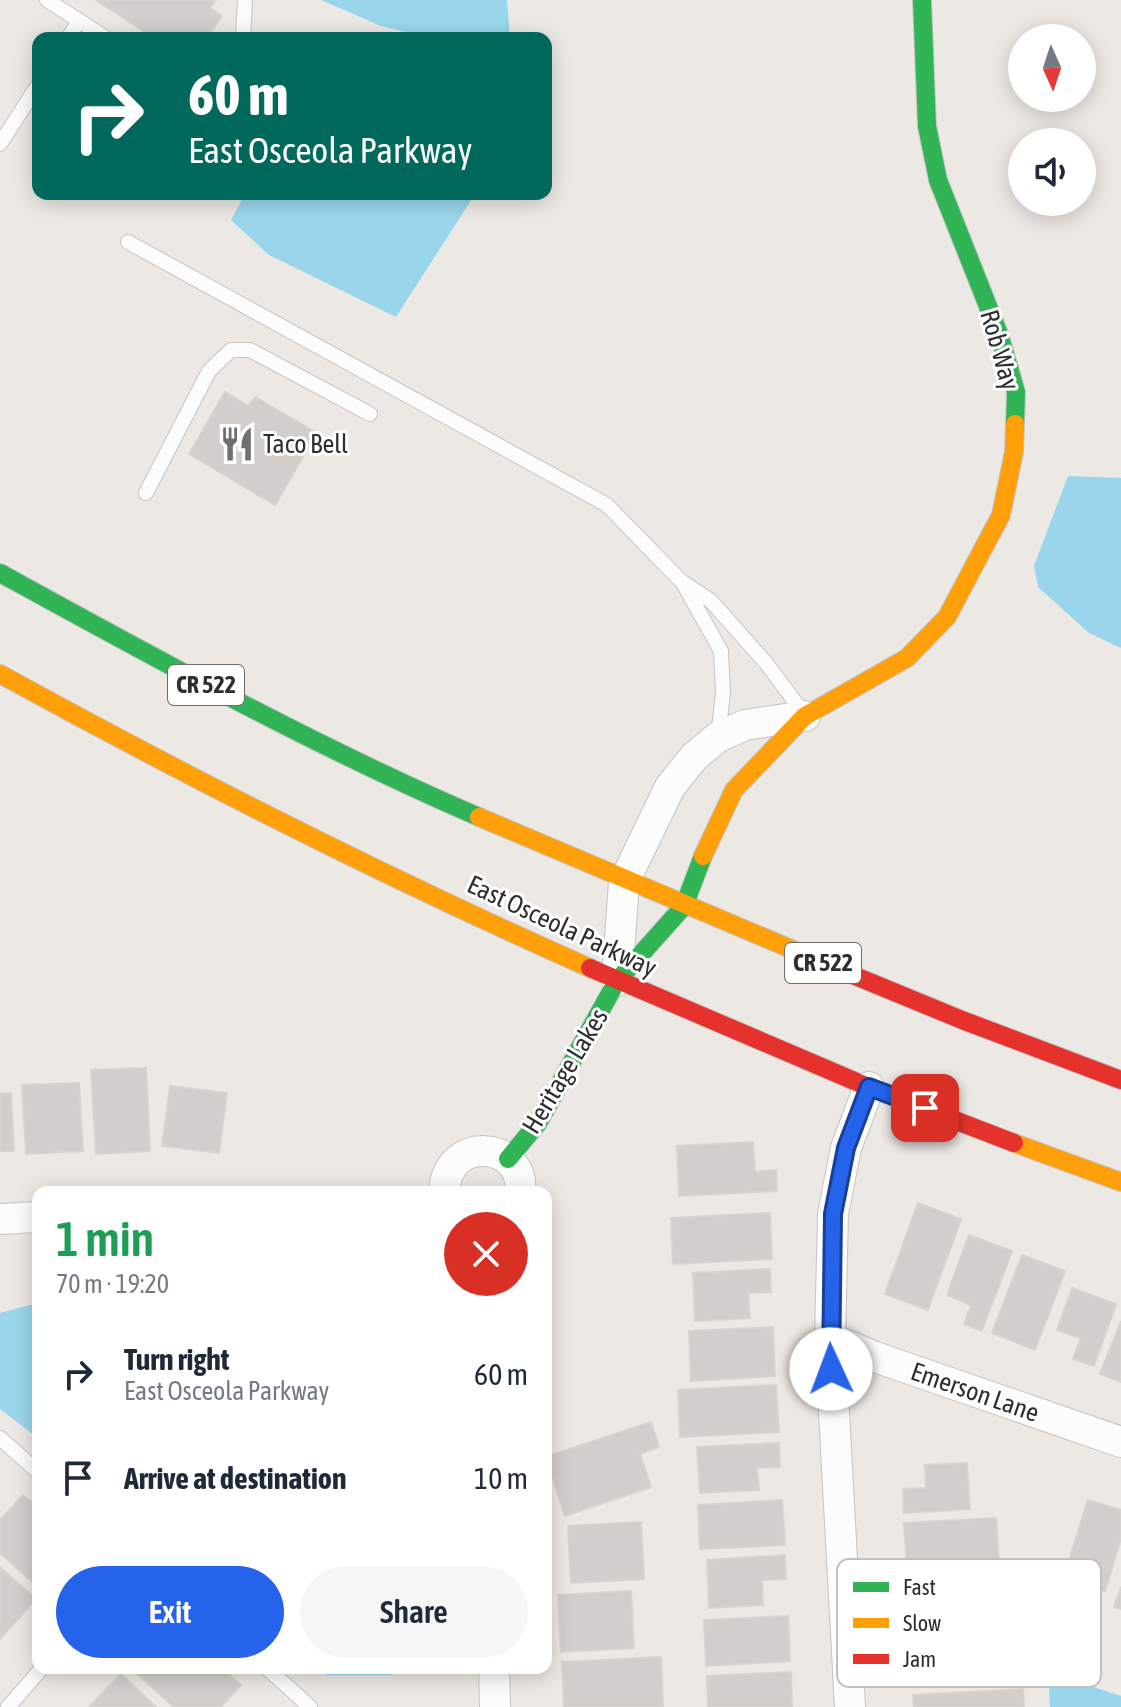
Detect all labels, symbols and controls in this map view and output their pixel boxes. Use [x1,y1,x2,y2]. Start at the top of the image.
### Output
north arrow [1008,24,1096,112]
map controls [1008,24,1096,216]
text: 60 m [188,63,289,127]
icon: right [56,64,160,168]
button: sound [1008,128,1096,216]
text: East Osceola Parkway [188,129,472,171]
street label: Rob Way [974,306,1026,394]
restaurant icon: Taco Bell [218,425,256,463]
place label: Taco Bell [263,429,348,459]
road number: CR 522 [168,665,244,705]
street label: East Osceola Parkway [463,869,662,983]
road number: CR 522 [785,943,861,983]
street label: Heritage Lakes [516,1003,614,1139]
pin [891,1074,959,1142]
icon: arrive [903,1086,947,1130]
text: 1 min [56,1211,154,1266]
button: close [444,1212,528,1296]
text: 70 m · 19:20 [56,1269,169,1299]
position arrow [789,1327,873,1411]
text: Turn right [124,1342,230,1376]
icon: right [56,1352,100,1396]
street label: Emerson Lane [907,1356,1043,1428]
text: 60 m [474,1357,528,1391]
text: East Osceola Parkway [124,1376,329,1406]
icon: arrive [56,1456,100,1500]
text: Arrive at destination [124,1461,346,1495]
text: 10 m [474,1461,528,1495]
legend [837,1559,1101,1687]
button: Exit [56,1566,284,1658]
button: Share [300,1566,528,1658]
text: Fast [903,1574,936,1600]
text: Slow [903,1610,941,1636]
text: Jam [903,1646,936,1672]

